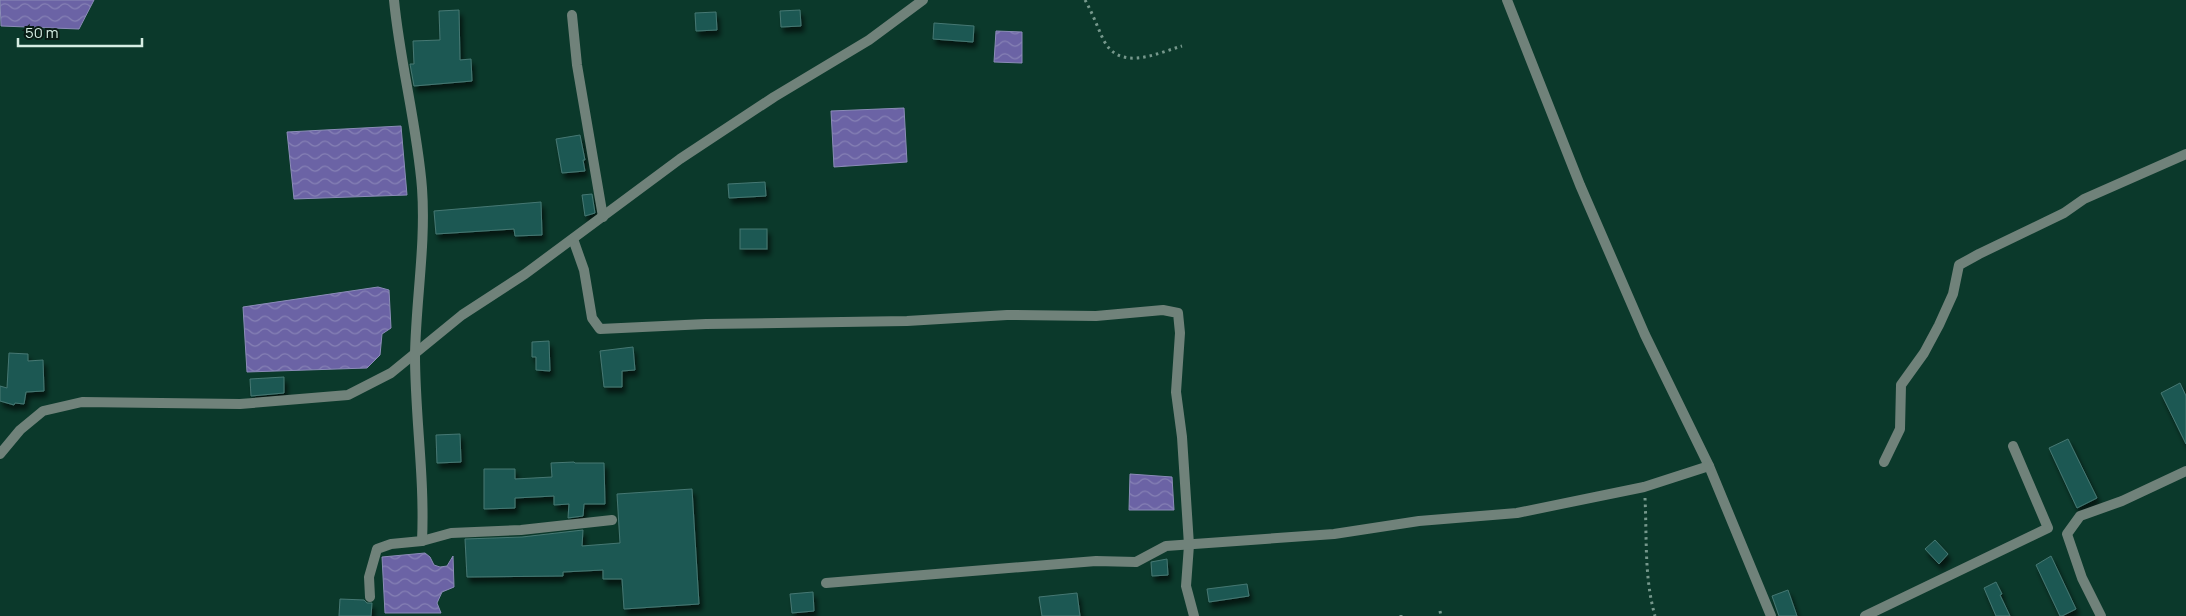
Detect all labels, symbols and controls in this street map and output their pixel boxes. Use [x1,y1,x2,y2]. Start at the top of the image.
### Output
scale bar [18,15,141,47]
text: 50 m [25,22,59,43]

